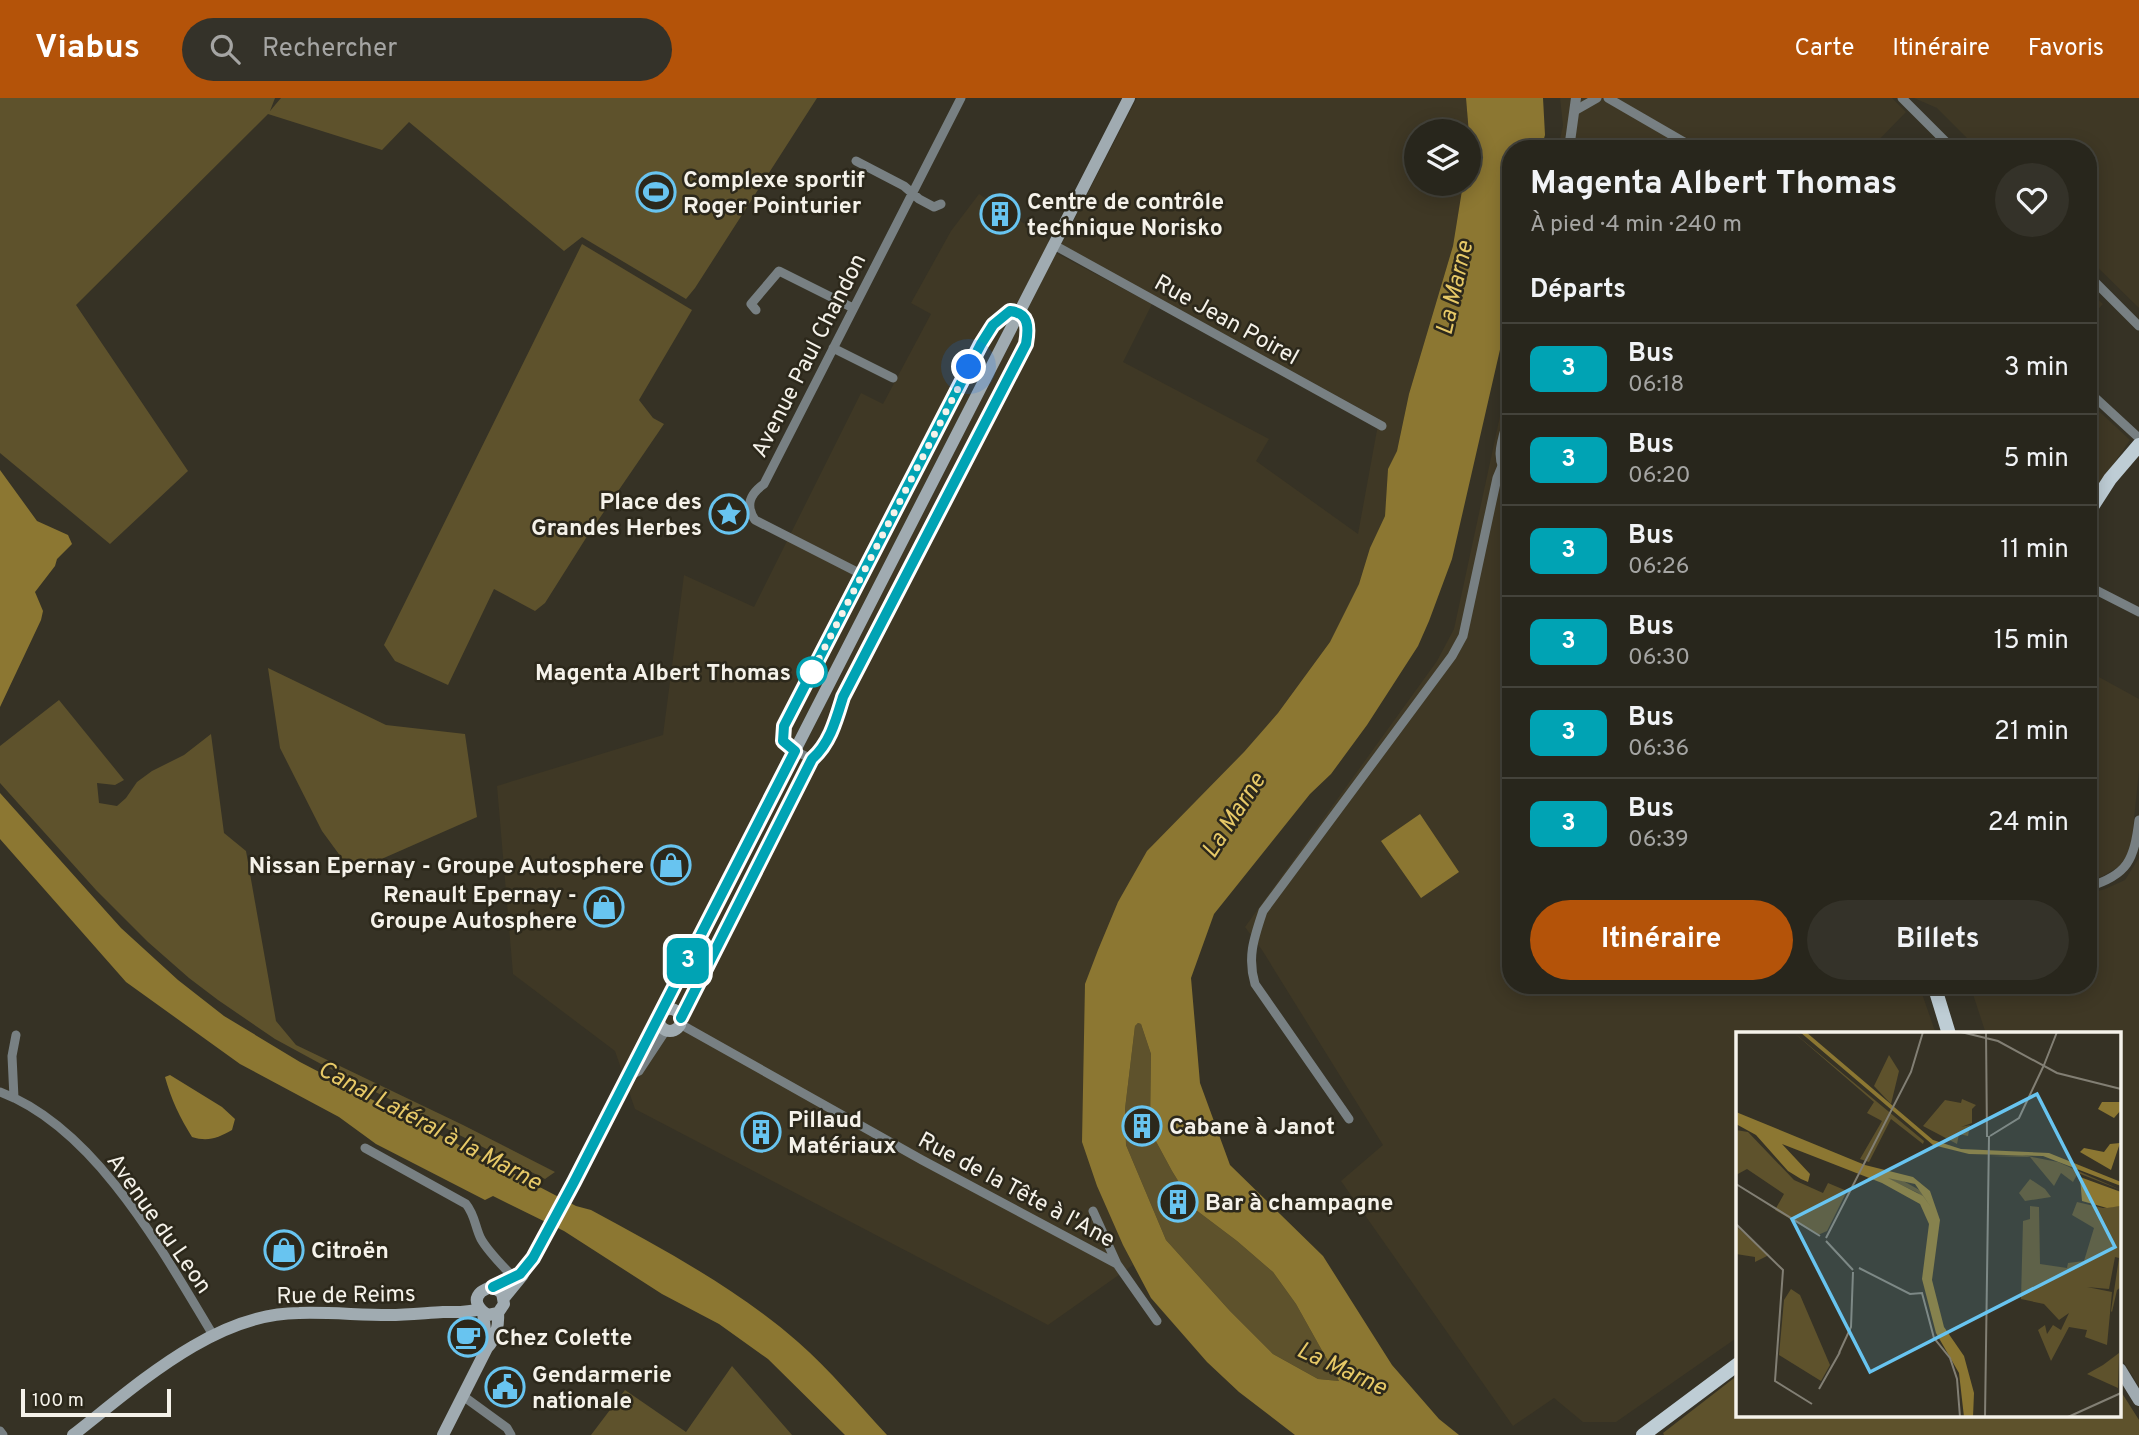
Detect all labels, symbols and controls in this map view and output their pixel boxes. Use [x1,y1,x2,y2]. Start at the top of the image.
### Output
search box [182,18,672,81]
text: Viabus [35,28,140,70]
icon: search [206,30,244,68]
text: Rechercher [262,33,397,66]
text: Carte [1794,34,1854,64]
text: Itinéraire [1892,34,1990,64]
text: Favoris [2028,34,2104,64]
map controls [1404,119,1481,196]
button: layers [1404,119,1481,196]
button: heart [1995,163,2069,237]
text: Magenta Albert Thomas [1530,164,1897,206]
place label: Complexe sportif Roger Pointurier [683,167,865,222]
sports icon: Complexe sportif Roger Pointurier [635,171,677,213]
place label: Centre de contrôle technique Norisko [1027,189,1224,244]
building icon: Centre de contrôle technique Norisko [979,193,1021,235]
text: À pied · 4 min · 240 m [1530,211,1742,240]
water label: La Marne [1431,238,1481,338]
street label: Avenue Paul Chandon [746,249,874,463]
street label: Rue Jean Poirel [1148,269,1303,373]
text: Départs [1530,274,1626,307]
text: Bus [1628,338,1674,371]
your location [951,349,986,384]
text: 3 min [2004,352,2069,385]
text: 3 [1561,354,1576,384]
text: 06:18 [1628,371,1684,400]
text: Bus [1628,429,1674,462]
text: 5 min [2003,443,2069,476]
text: 3 [1561,445,1576,475]
text: 06:20 [1628,462,1691,491]
place label: Place des Grandes Herbes [531,489,702,544]
place icon: Place des Grandes Herbes [708,493,750,535]
text: Bus [1628,520,1674,553]
text: 11 min [2000,534,2069,567]
text: 3 [1561,536,1576,566]
text: 06:26 [1628,553,1689,582]
text: Bus [1628,611,1674,644]
text: 15 min [1994,625,2069,658]
text: 3 [1561,627,1576,657]
text: 06:30 [1628,644,1690,673]
marker: Magenta Albert Thomas [797,657,827,687]
place label: Magenta Albert Thomas [535,660,791,689]
text: Bus [1628,702,1674,735]
text: 21 min [1994,716,2069,749]
text: 3 [1561,718,1576,748]
text: 06:36 [1628,735,1689,764]
water label: La Marne [1196,767,1274,864]
text: Bus [1628,793,1674,826]
text: 24 min [1988,807,2069,840]
text: 3 [1561,809,1576,839]
text: 06:39 [1628,826,1689,855]
shop icon: Nissan Epernay - Groupe Autosphere [650,844,692,886]
place label: Nissan Epernay - Groupe Autosphere [249,853,644,882]
place label: Renault Epernay - Groupe Autosphere [370,882,577,937]
shop icon: Renault Epernay - Groupe Autosphere [583,886,625,928]
button: Itinéraire [1530,900,1793,980]
button: Billets [1807,900,2069,980]
line badge: 3 [665,938,711,984]
text: 3 [681,946,695,976]
inset map [1736,1032,2122,1418]
water label: Canal Latéral à la Marne [312,1055,547,1199]
building icon: Cabane à Janot [1121,1105,1163,1147]
place label: Pillaud Matériaux [788,1107,897,1162]
building icon: Pillaud Matériaux [740,1111,782,1153]
place label: Cabane à Janot [1169,1114,1335,1143]
street label: Rue de la Tête à l'Ane [912,1127,1119,1255]
street label: Avenue du Leon [99,1149,217,1300]
building icon: Bar à champagne [1157,1181,1199,1223]
place label: Bar à champagne [1205,1190,1393,1219]
shop icon: Citroën [263,1229,305,1271]
place label: Citroën [311,1238,389,1267]
street label: Rue de Reims [276,1281,416,1312]
cafe icon: Chez Colette [447,1316,489,1358]
place label: Chez Colette [495,1325,632,1354]
water label: La Marne [1292,1336,1391,1404]
place label: Gendarmerie nationale [532,1362,672,1417]
public building icon: Gendarmerie nationale [484,1366,526,1408]
scale bar [21,1386,172,1418]
text: 100 m [32,1389,84,1413]

